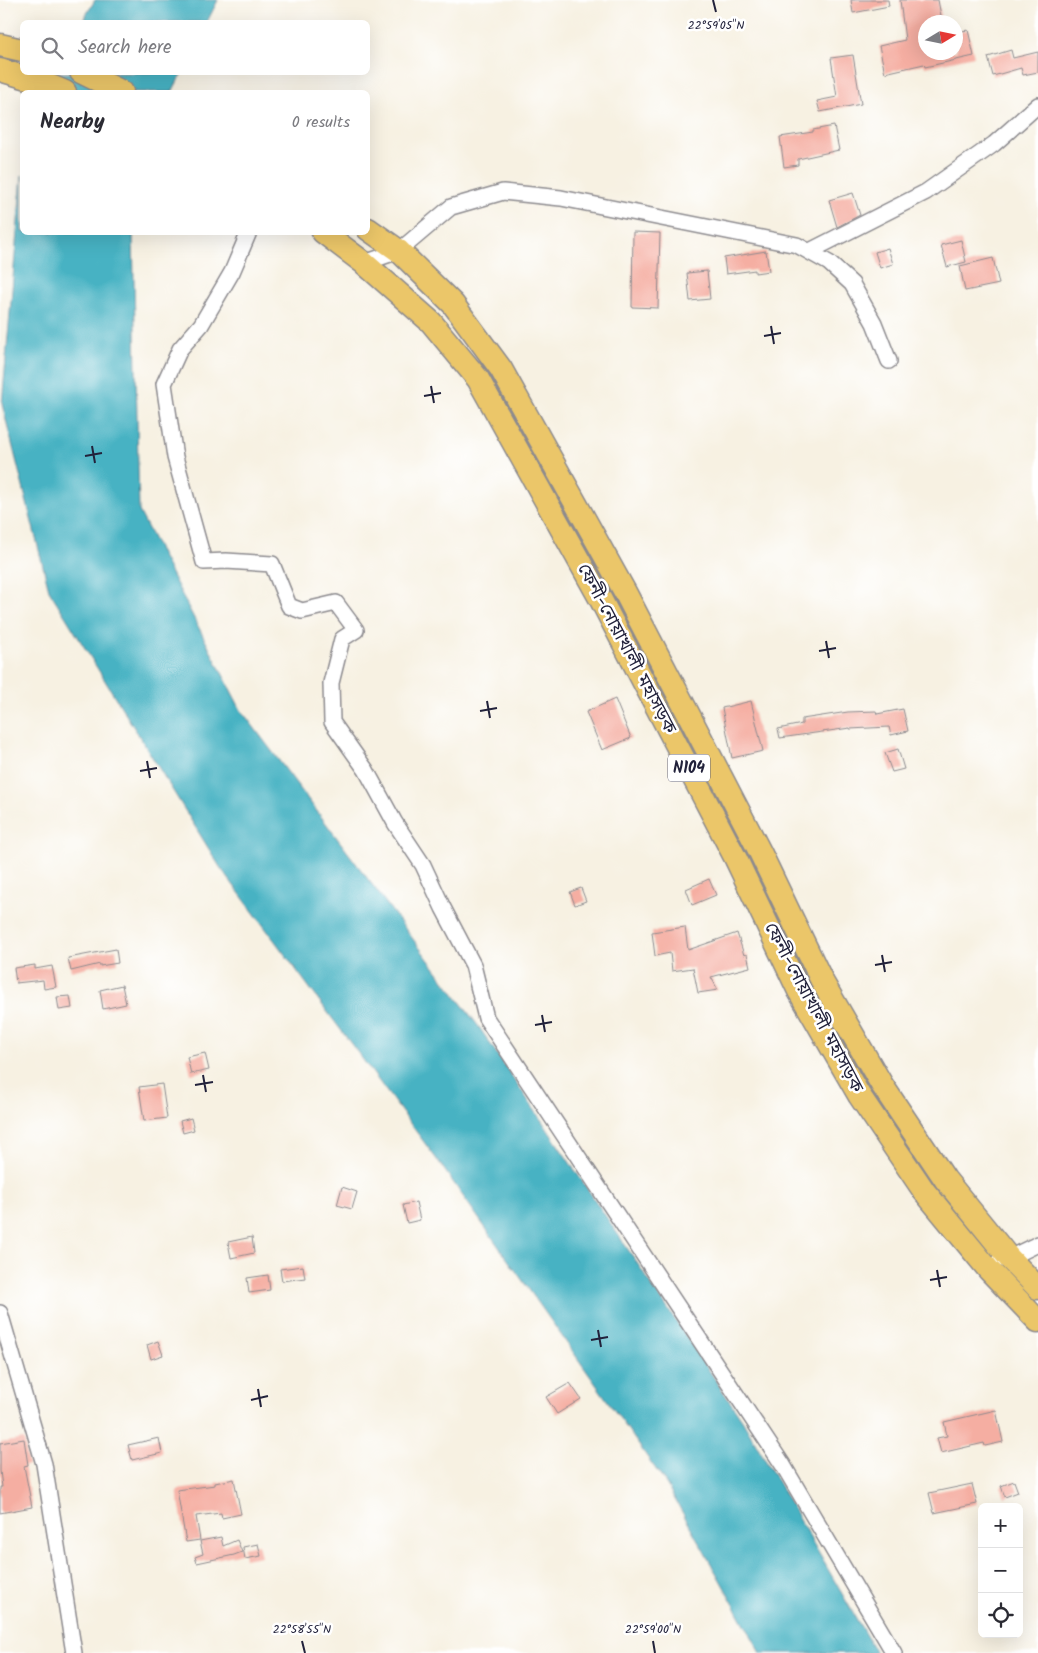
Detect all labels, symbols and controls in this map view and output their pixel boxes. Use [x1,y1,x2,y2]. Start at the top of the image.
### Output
north arrow [918,15,963,60]
text: 22°59'05"N [688,16,744,35]
search box [20,20,370,75]
text: Search here [78,33,172,63]
icon: search [38,34,66,62]
text: Nearby [40,106,105,139]
text: 0 results [292,110,350,135]
street label: ফেনী-নোয়াখালী মহাসড়ক [569,559,683,740]
road number: N104 [668,754,710,781]
street label: ফেনী-নোয়াখালী মহাসড়ক [756,918,870,1099]
map controls [978,1503,1023,1638]
button: + [978,1503,1023,1548]
button: − [978,1548,1023,1593]
button: locate [978,1593,1023,1638]
text: 22°58'55"N [273,1620,331,1639]
text: 22°59'00"N [625,1620,681,1639]

